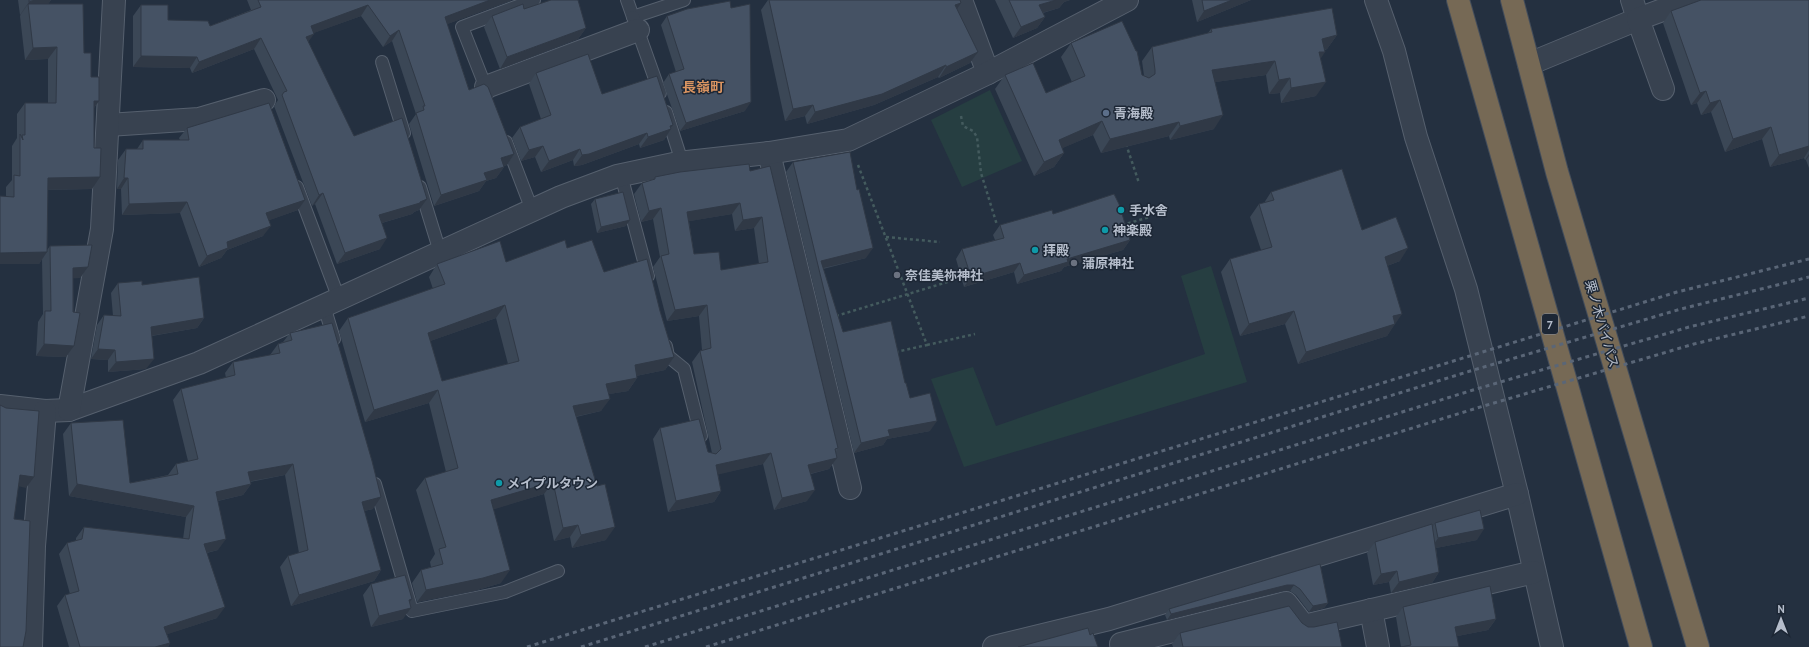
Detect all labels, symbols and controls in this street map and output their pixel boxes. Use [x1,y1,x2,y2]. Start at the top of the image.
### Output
district label: 長嶺町 [682,78,724,96]
place label: 青海殿 [1114,105,1153,122]
marker: 青海殿 [1101,108,1111,118]
place label: 手水舎 [1129,202,1168,219]
marker: 手水舎 [1116,205,1126,215]
place label: 神楽殿 [1113,222,1152,239]
marker: 神楽殿 [1100,225,1110,235]
place label: 拝殿 [1043,242,1069,259]
marker: 拝殿 [1030,245,1040,255]
place label: 蒲原神社 [1082,255,1134,272]
marker: 蒲原神社 [1069,258,1079,268]
place label: 奈佳美祢神社 [905,267,983,284]
marker: 奈佳美祢神社 [892,270,902,280]
street label: 栗ノ木バイパス [1581,278,1623,370]
road number: 7 [1542,314,1558,334]
place label: メイプルタウン [507,475,598,492]
marker: メイプルタウン [494,478,504,488]
north arrow [1761,599,1801,639]
text: N [1777,602,1785,616]

